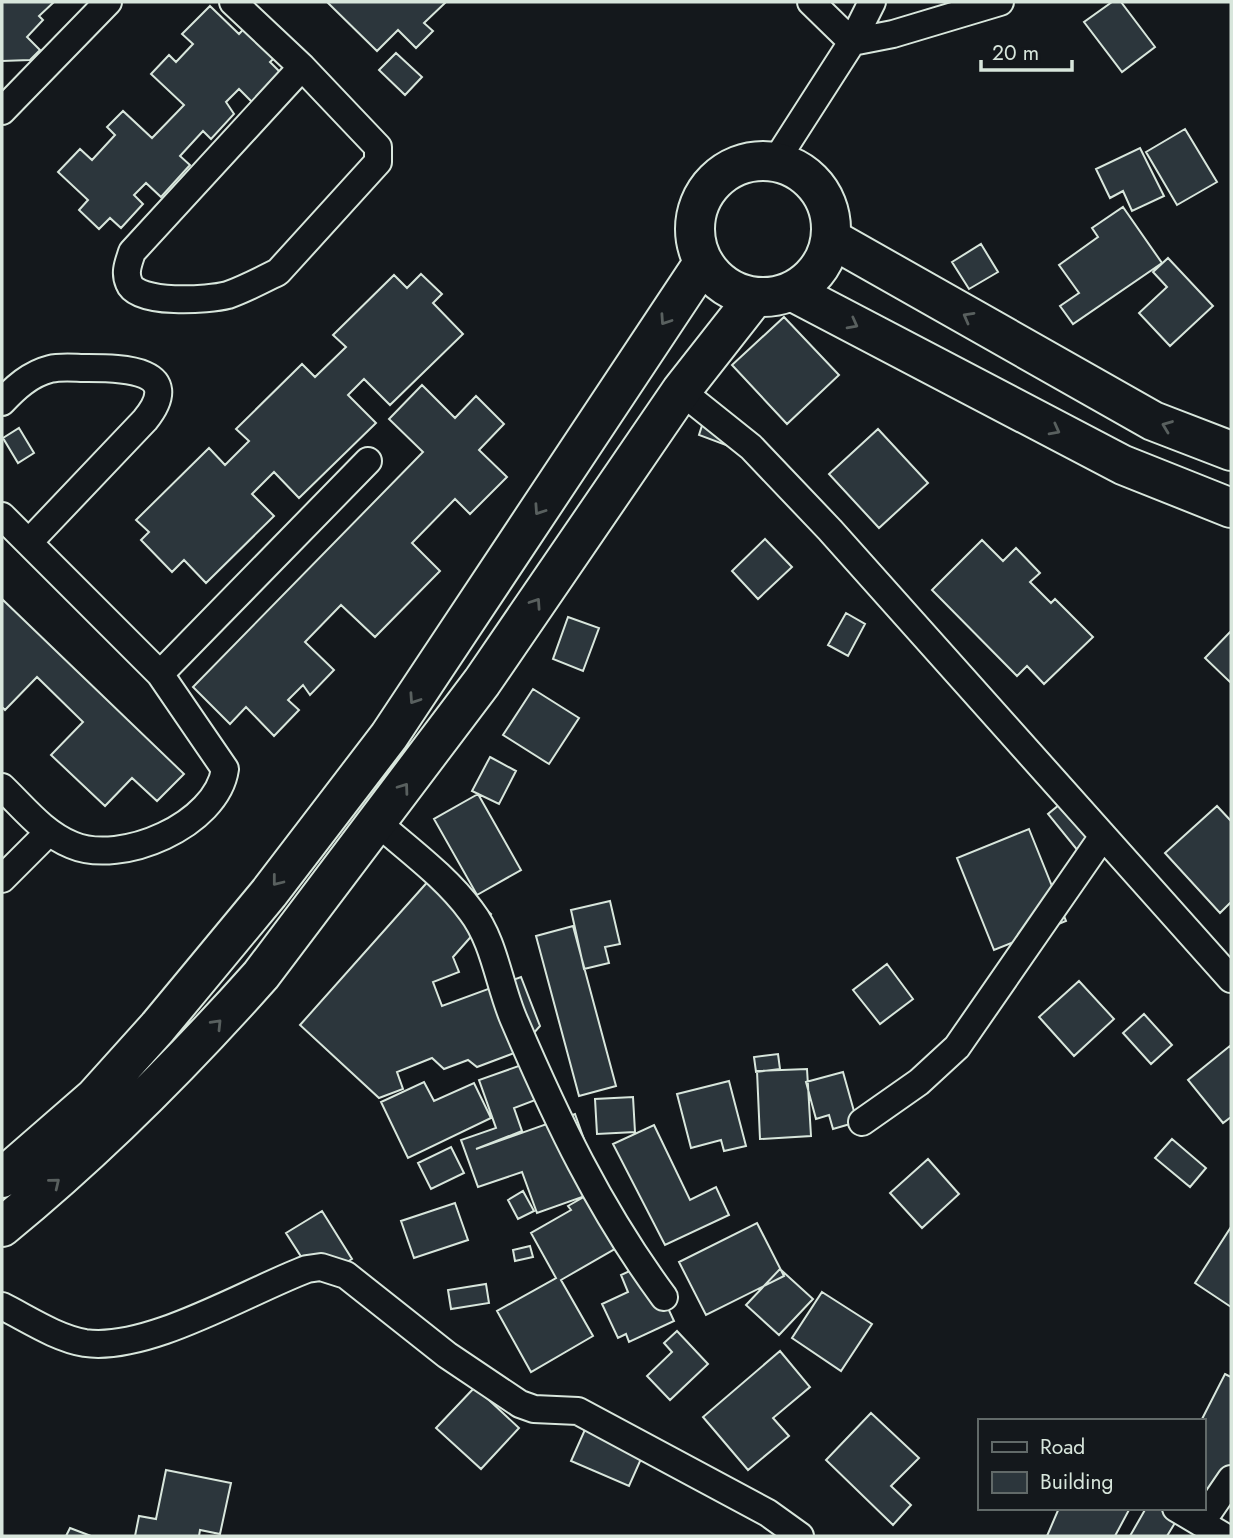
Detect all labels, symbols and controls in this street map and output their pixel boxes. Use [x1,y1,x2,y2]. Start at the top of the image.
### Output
scale bar [981,28,1072,72]
text: 20 m [992,38,1039,68]
one-way arrow [661,312,673,325]
one-way arrow [963,312,976,325]
one-way arrow [846,316,858,329]
one-way arrow [1047,421,1060,435]
one-way arrow [1162,421,1174,435]
one-way arrow [535,502,548,515]
one-way arrow [528,598,540,611]
one-way arrow [409,691,422,704]
one-way arrow [396,784,408,796]
one-way arrow [273,874,286,886]
one-way arrow [208,1019,221,1032]
one-way arrow [47,1179,59,1192]
legend [978,1419,1205,1510]
text: Road [1040,1432,1085,1462]
text: Building [1040,1467,1113,1497]

